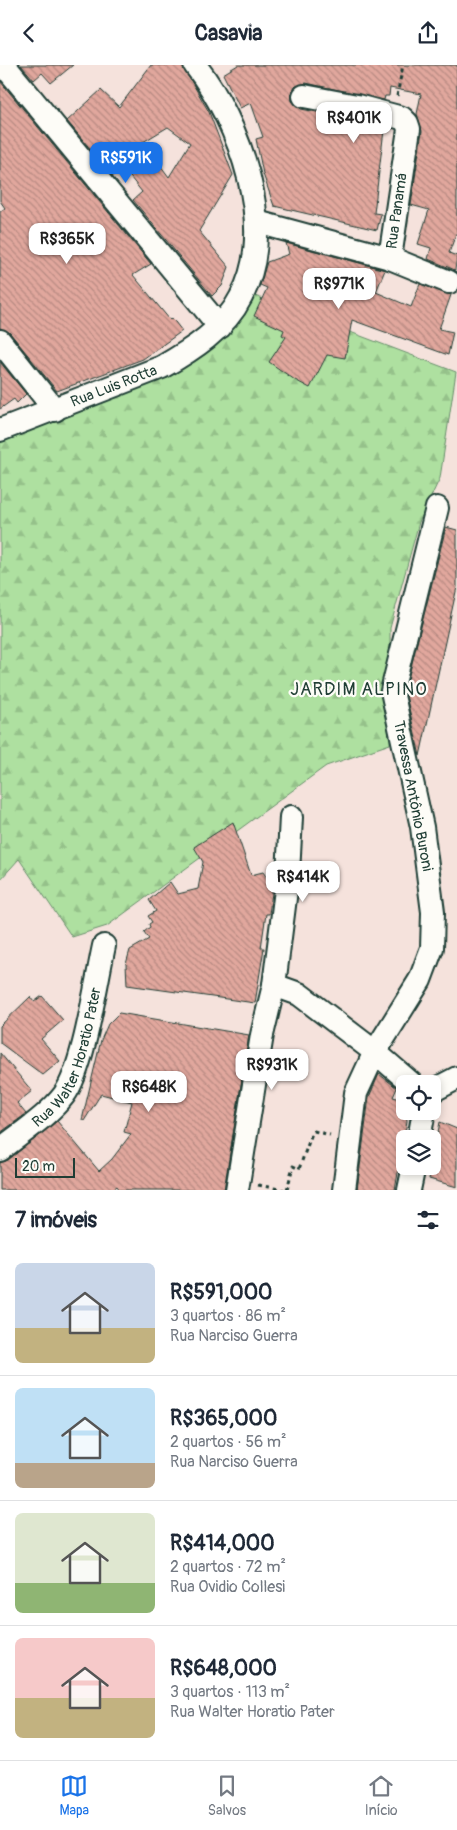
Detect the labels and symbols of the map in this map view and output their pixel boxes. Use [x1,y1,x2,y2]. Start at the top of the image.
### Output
pin: R$401K [313,101,395,144]
pin: R$591K [85,141,167,184]
street label: Rua Panamá [382,172,412,250]
pin: R$365K [26,223,108,265]
pin: R$971K [298,267,380,310]
street label: Rua Luis Rotta [68,360,160,411]
district label: JARDIM ALPINO [290,678,428,701]
street label: Travessa Antônio Buroni [389,719,437,873]
pin: R$414K [262,861,344,903]
street label: Rua Walter Horatio Pater [28,985,105,1131]
pin: R$931K [231,1049,313,1091]
pin: R$648K [108,1071,190,1113]
scale bar [15,1155,75,1178]

